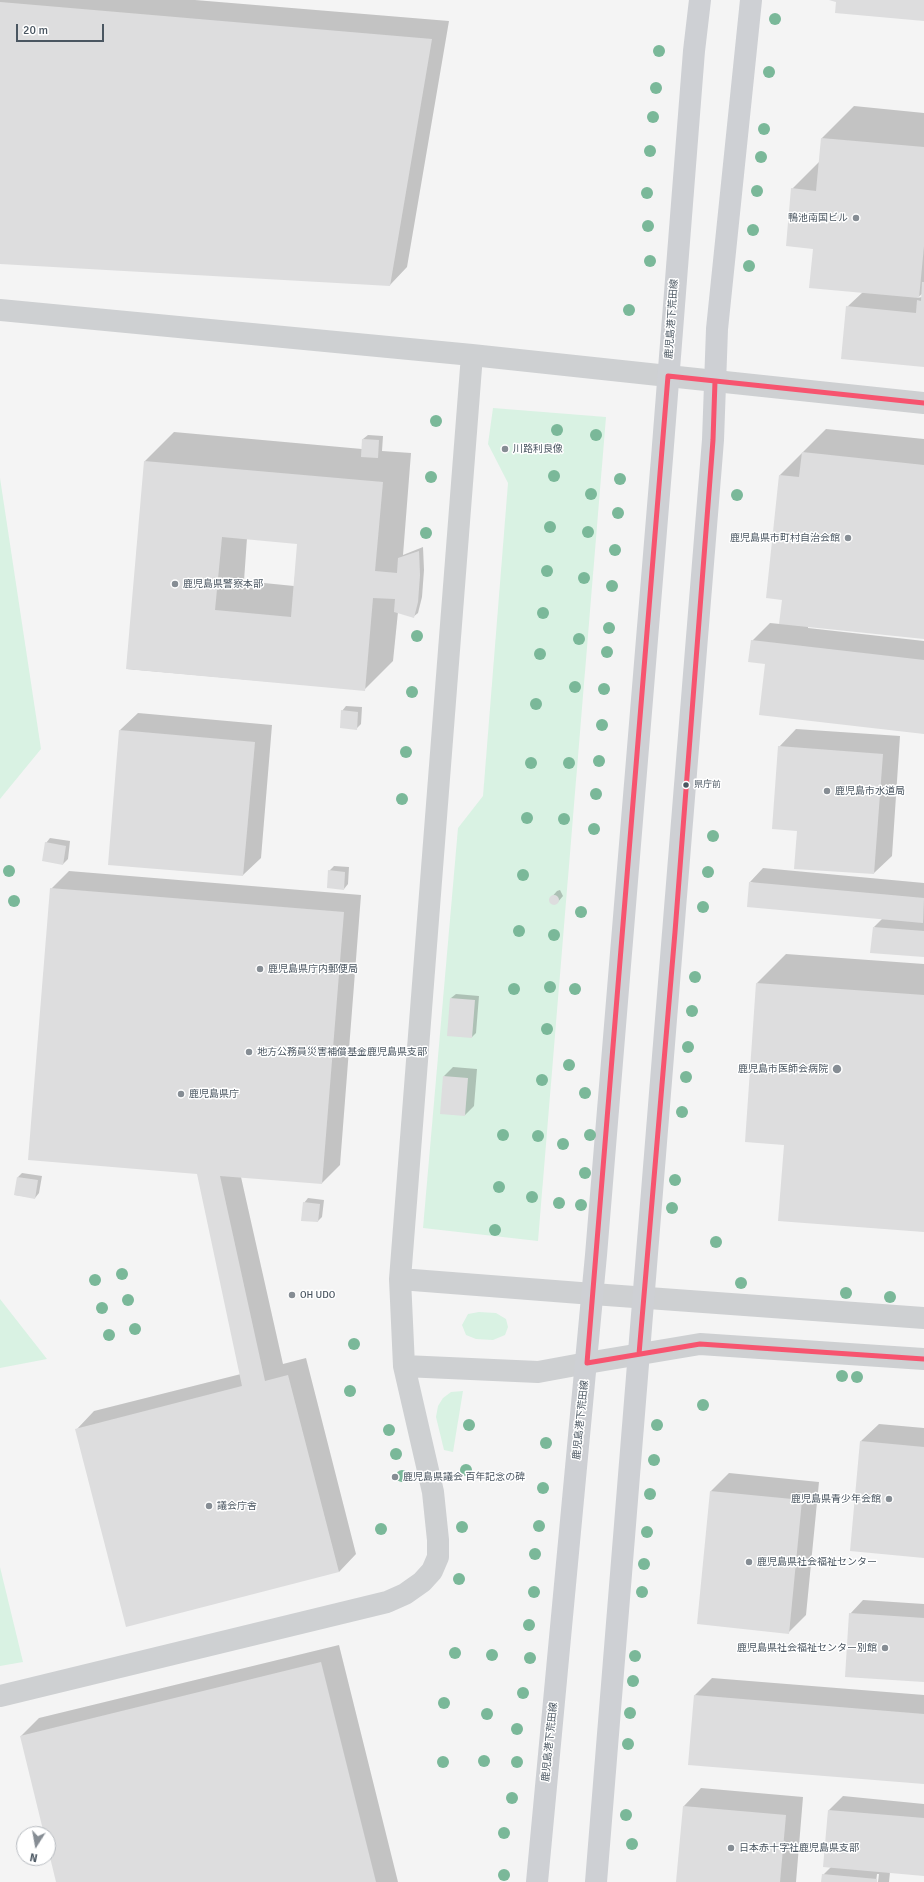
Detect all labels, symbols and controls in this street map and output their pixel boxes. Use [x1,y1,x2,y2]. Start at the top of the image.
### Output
scale bar [18,16,106,42]
text: 20 m [23,23,48,38]
place label: 鴨池南国ビル [788,212,848,224]
marker: 鴨池南国ビル [851,213,861,223]
street label: 鹿児島港下荒田線 [663,279,681,359]
place label: 川路利良像 [513,443,563,455]
marker: 川路利良像 [500,444,510,454]
place label: 鹿児島県市町村自治会館 [730,532,840,544]
marker: 鹿児島県市町村自治会館 [843,533,853,543]
place label: 鹿児島県警察本部 [183,578,263,590]
marker: 鹿児島県警察本部 [170,579,180,589]
marker: 県庁前 [681,780,691,790]
place label: 県庁前 [694,780,721,790]
place label: 鹿児島市水道局 [835,785,905,797]
marker: 鹿児島市水道局 [822,786,832,796]
place label: 鹿児島県庁内郵便局 [268,963,358,975]
marker: 鹿児島県庁内郵便局 [255,964,265,974]
place label: 地方公務員災害補償基金鹿児島県支部 [257,1046,427,1058]
marker: 地方公務員災害補償基金鹿児島県支部 [244,1047,254,1057]
place label: 鹿児島市医師会病院 [738,1063,828,1075]
marker: 鹿児島市医師会病院 [831,1063,843,1075]
place label: 鹿児島県庁 [189,1088,239,1100]
marker: 鹿児島県庁 [176,1089,186,1099]
place label: OH UDO [300,1289,335,1301]
marker: OH UDO [287,1290,297,1300]
street label: 鹿児島港下荒田線 [571,1380,591,1460]
place label: 鹿児島県議会 百年記念の碑 [403,1471,525,1483]
marker: 鹿児島県議会 百年記念の碑 [390,1472,400,1482]
place label: 鹿児島県青少年会館 [791,1493,881,1505]
marker: 鹿児島県青少年会館 [884,1494,894,1504]
place label: 議会庁舎 [217,1500,257,1512]
marker: 議会庁舎 [204,1501,214,1511]
place label: 鹿児島県社会福祉センター [757,1556,877,1568]
marker: 鹿児島県社会福祉センター [744,1557,754,1567]
place label: 鹿児島県社会福祉センター別館 [737,1642,877,1654]
marker: 鹿児島県社会福祉センター別館 [880,1643,890,1653]
street label: 鹿児島港下荒田線 [540,1702,560,1782]
north arrow [16,1826,56,1866]
place label: 日本赤十字社鹿児島県支部 [739,1842,859,1854]
marker: 日本赤十字社鹿児島県支部 [726,1843,736,1853]
text: N [29,1850,39,1864]

